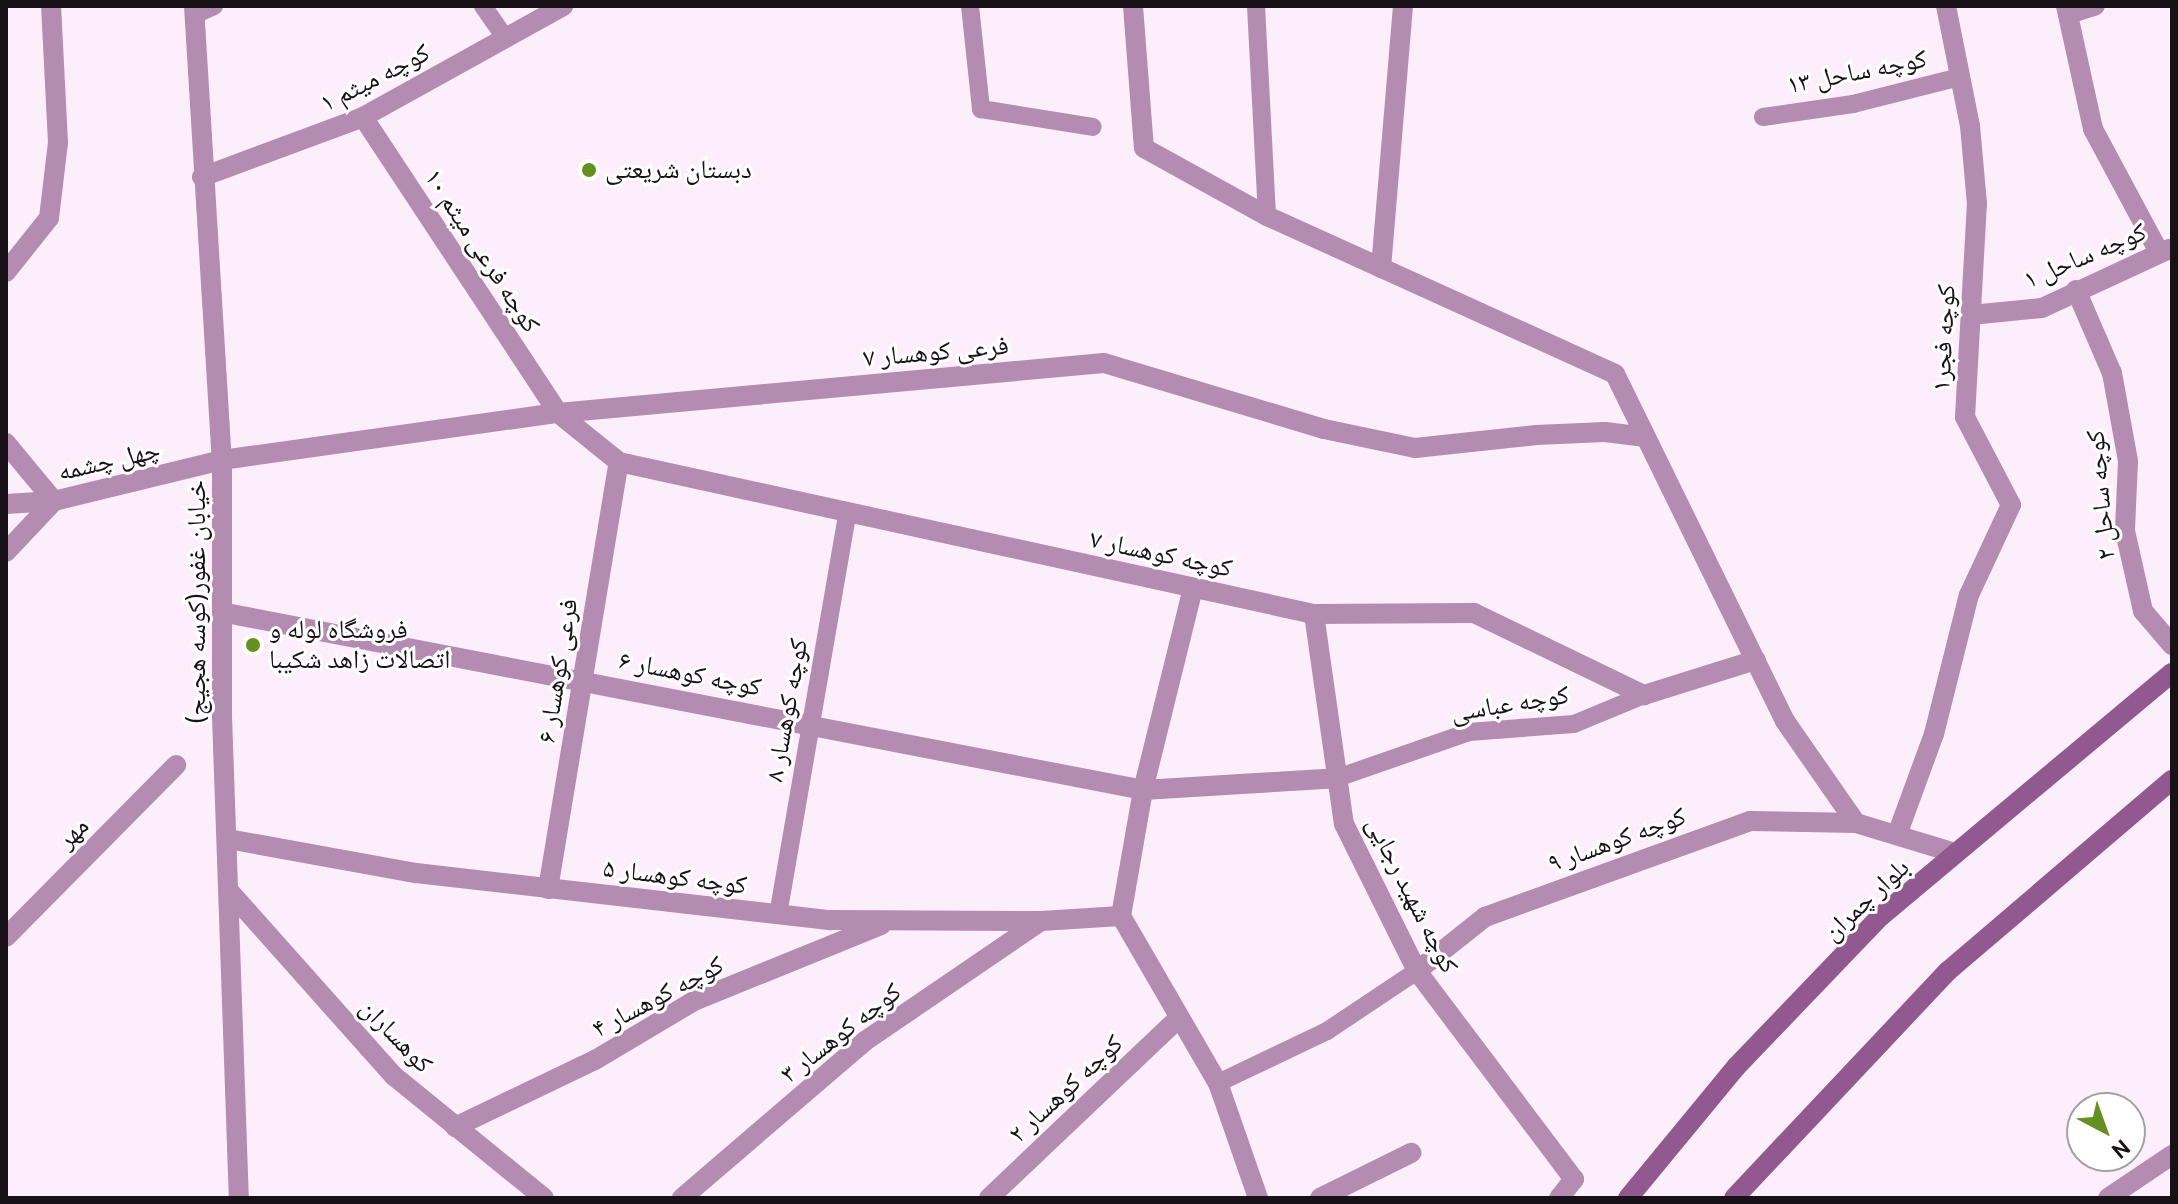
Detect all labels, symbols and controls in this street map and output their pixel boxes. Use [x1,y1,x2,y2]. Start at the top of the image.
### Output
street label: کوچه میثم ۱ [315,37,435,119]
street label: کوچه ساحل ۱۳ [1784,43,1930,101]
place label: دبستان شریعتی [605,154,752,186]
marker: دبستان شریعتی [580,161,598,179]
street label: کوچه فرعی میثم ۱۰ [417,163,547,339]
street label: کوچه ساحل ۱ [2019,216,2151,296]
street label: کوچه فجر۱ [1926,284,1962,392]
street label: فرعی کوهسار ۷ [862,330,1010,374]
street label: کوچه ساحل ۲ [2080,429,2122,561]
street label: چهل چشمه [55,434,163,488]
street label: خیابان غفور(کوسه هجیج) [181,480,213,724]
street label: کوچه کوهسار ۷ [1087,524,1235,584]
street label: فرعی کوهسار ۶ [531,597,585,745]
place label: فروشگاه لوله و اتصالات زاهد شکیبا [269,614,450,676]
marker: فروشگاه لوله و اتصالات زاهد شکیبا [244,636,262,654]
street label: کوچه کوهسار ۸ [759,636,815,784]
street label: کوچه کوهسار ۶ [616,645,764,703]
street label: کوچه عباسی [1449,679,1571,729]
street label: کوچه کوهسار ۹ [1544,801,1690,879]
street label: مهر [51,811,95,855]
street label: کوچه شهید رجایی [1359,811,1465,979]
street label: بلوار چمران [1816,852,1916,948]
street label: کوچه کوهسار ۵ [601,853,749,901]
street label: کوچه کوهسار ۴ [587,949,729,1045]
street label: کوچه کوهسار ۳ [774,976,908,1090]
street label: کوهساران [353,992,439,1080]
street label: کوچه کوهسار ۲ [1002,1028,1130,1150]
north arrow [2066,1092,2146,1172]
text: N [2106,1134,2135,1164]

